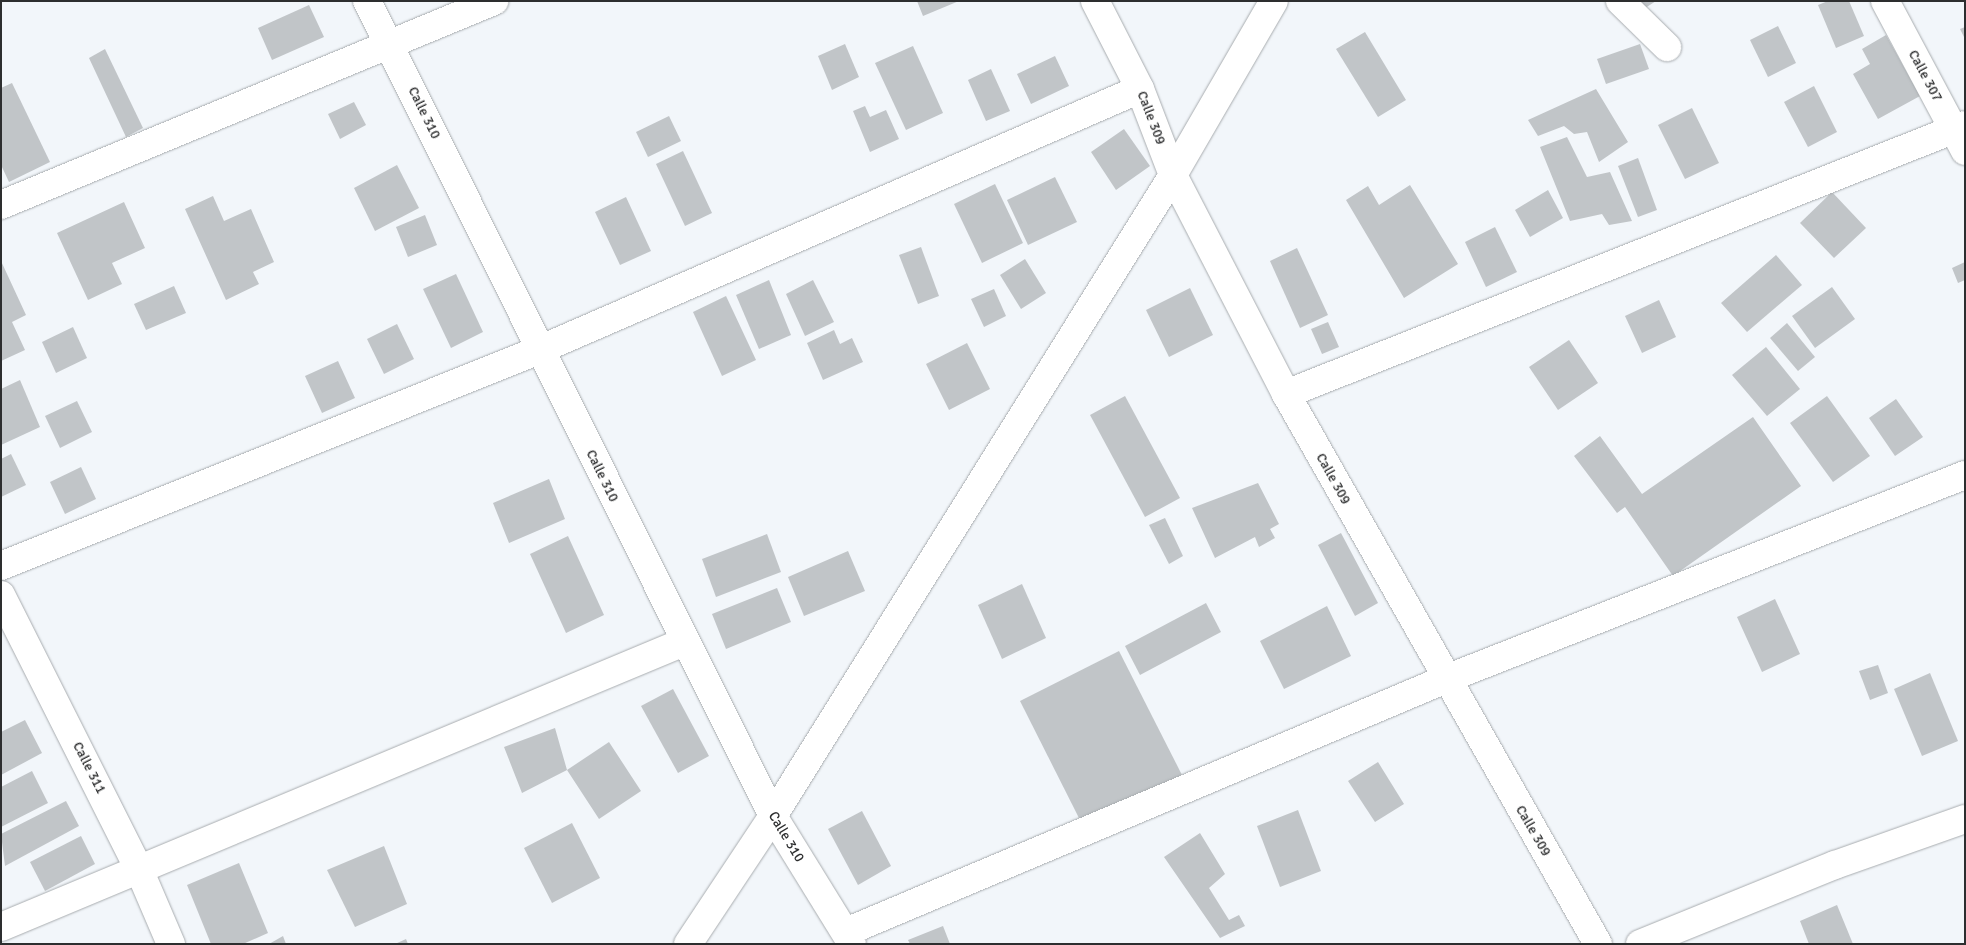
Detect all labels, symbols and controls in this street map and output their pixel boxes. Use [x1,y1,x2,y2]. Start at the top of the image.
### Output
street label: Calle 307 [1904,47,1946,105]
street label: Calle 310 [404,84,444,142]
street label: Calle 309 [1133,89,1169,147]
street label: Calle 310 [582,447,622,505]
street label: Calle 309 [1312,450,1354,508]
street label: Calle 311 [69,739,109,797]
street label: Calle 309 [1512,802,1554,860]
street label: Calle 310 [764,809,808,865]

